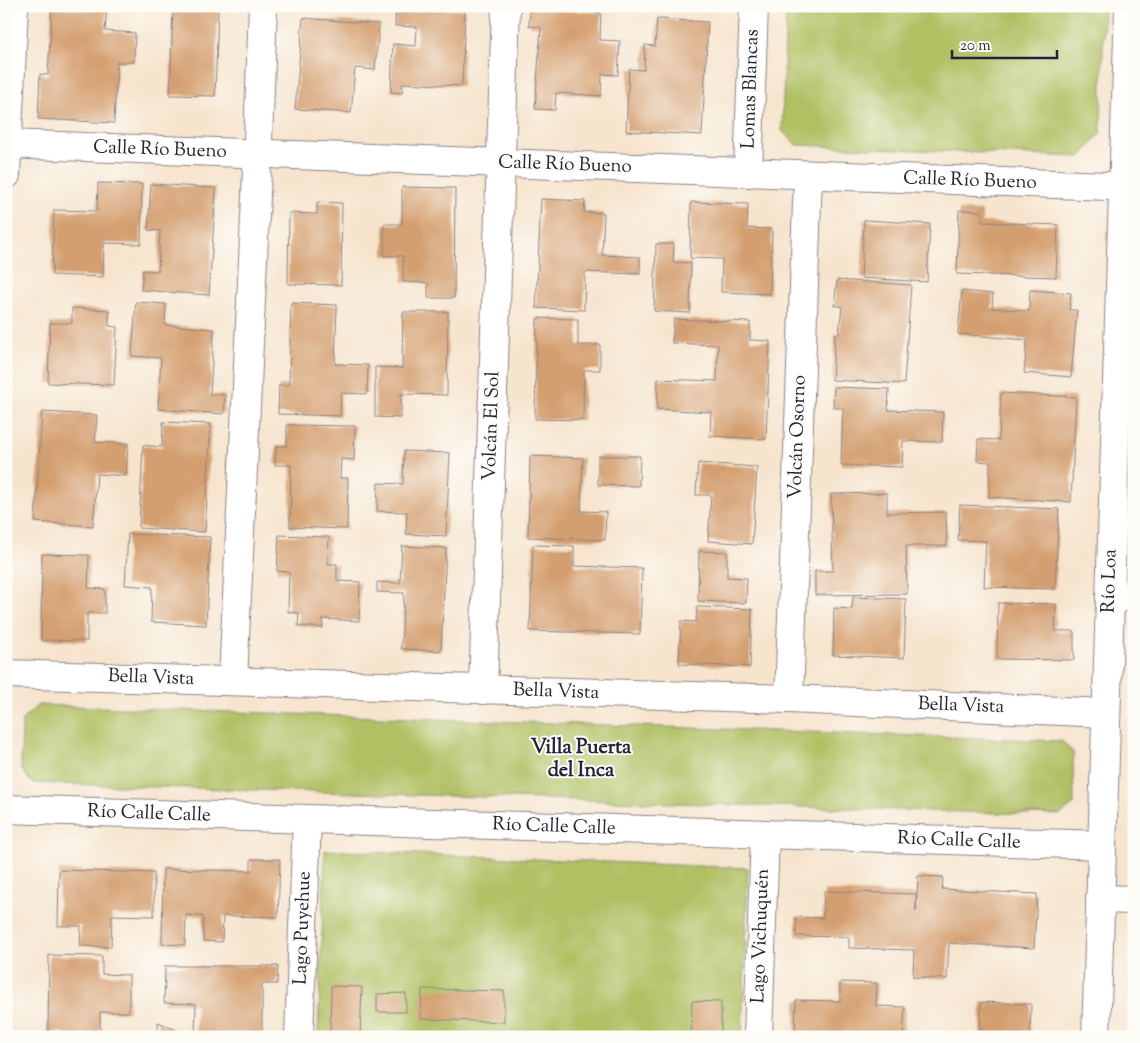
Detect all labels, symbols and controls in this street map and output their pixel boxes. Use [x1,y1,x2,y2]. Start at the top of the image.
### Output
scale bar [952,28,1058,60]
street label: Lomas Blancas [735,29,767,149]
text: 20 m [960,36,991,57]
street label: Calle Río Bueno [93,134,227,166]
street label: Calle Río Bueno [498,149,632,181]
street label: Calle Río Bueno [903,165,1037,197]
street label: Volcán El Sol [477,371,507,481]
street label: Volcán Osorno [782,374,814,500]
street label: Río Loa [1095,548,1125,613]
street label: Bella Vista [107,663,195,693]
street label: Bella Vista [512,677,600,707]
street label: Bella Vista [917,691,1005,721]
district label: Villa Puerta del Inca [531,734,632,786]
street label: Río Calle Calle [87,798,211,830]
street label: Río Calle Calle [492,811,616,843]
street label: Río Calle Calle [897,825,1021,857]
street label: Lago Vichuquén [745,868,777,1004]
street label: Lago Puyehue [288,871,318,985]

